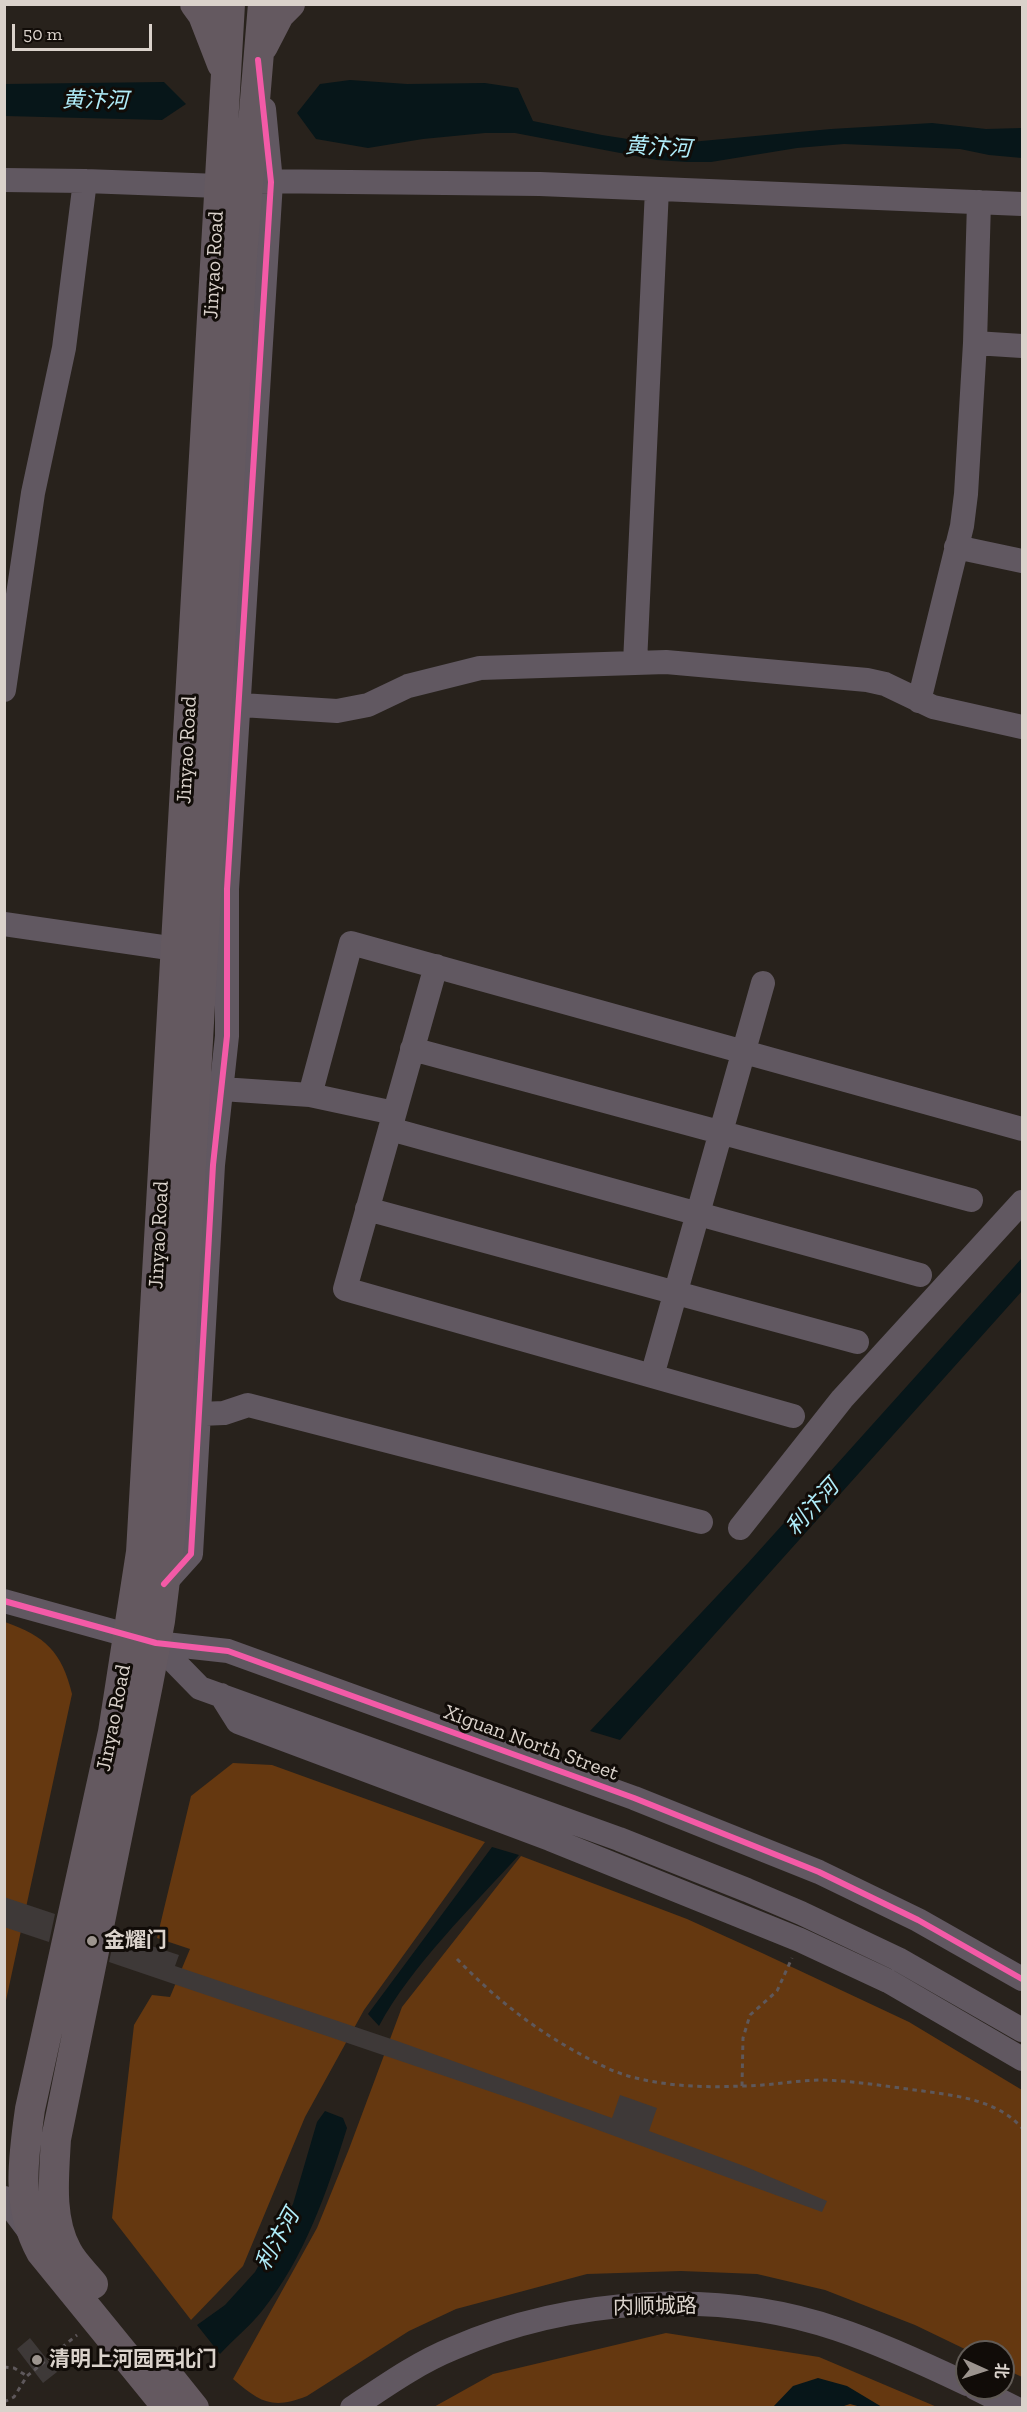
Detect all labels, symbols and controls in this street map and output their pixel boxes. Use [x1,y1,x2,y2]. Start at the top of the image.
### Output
scale bar [15,12,154,50]
text: 50 m [23,23,62,45]
water label: 黄汴河 [62,87,128,115]
water label: 黄汴河 [624,133,692,163]
street label: Jinyao Road [199,210,229,320]
street label: Jinyao Road [172,695,202,805]
street label: Jinyao Road [144,1180,174,1290]
water label: 利汴河 [781,1475,845,1541]
street label: Jinyao Road [91,1662,137,1774]
street label: Xiguan North Street [440,1700,622,1786]
place label: 金耀门 [104,1928,167,1954]
marker: 金耀门 [85,1934,99,1948]
water label: 利汴河 [250,2205,306,2275]
street label: 内顺城路 [613,2294,697,2320]
north arrow [955,2340,1015,2400]
place label: 清明上河园西北门 [49,2347,217,2373]
marker: 清明上河园西北门 [30,2353,44,2367]
text: 北 [992,2362,1011,2379]

